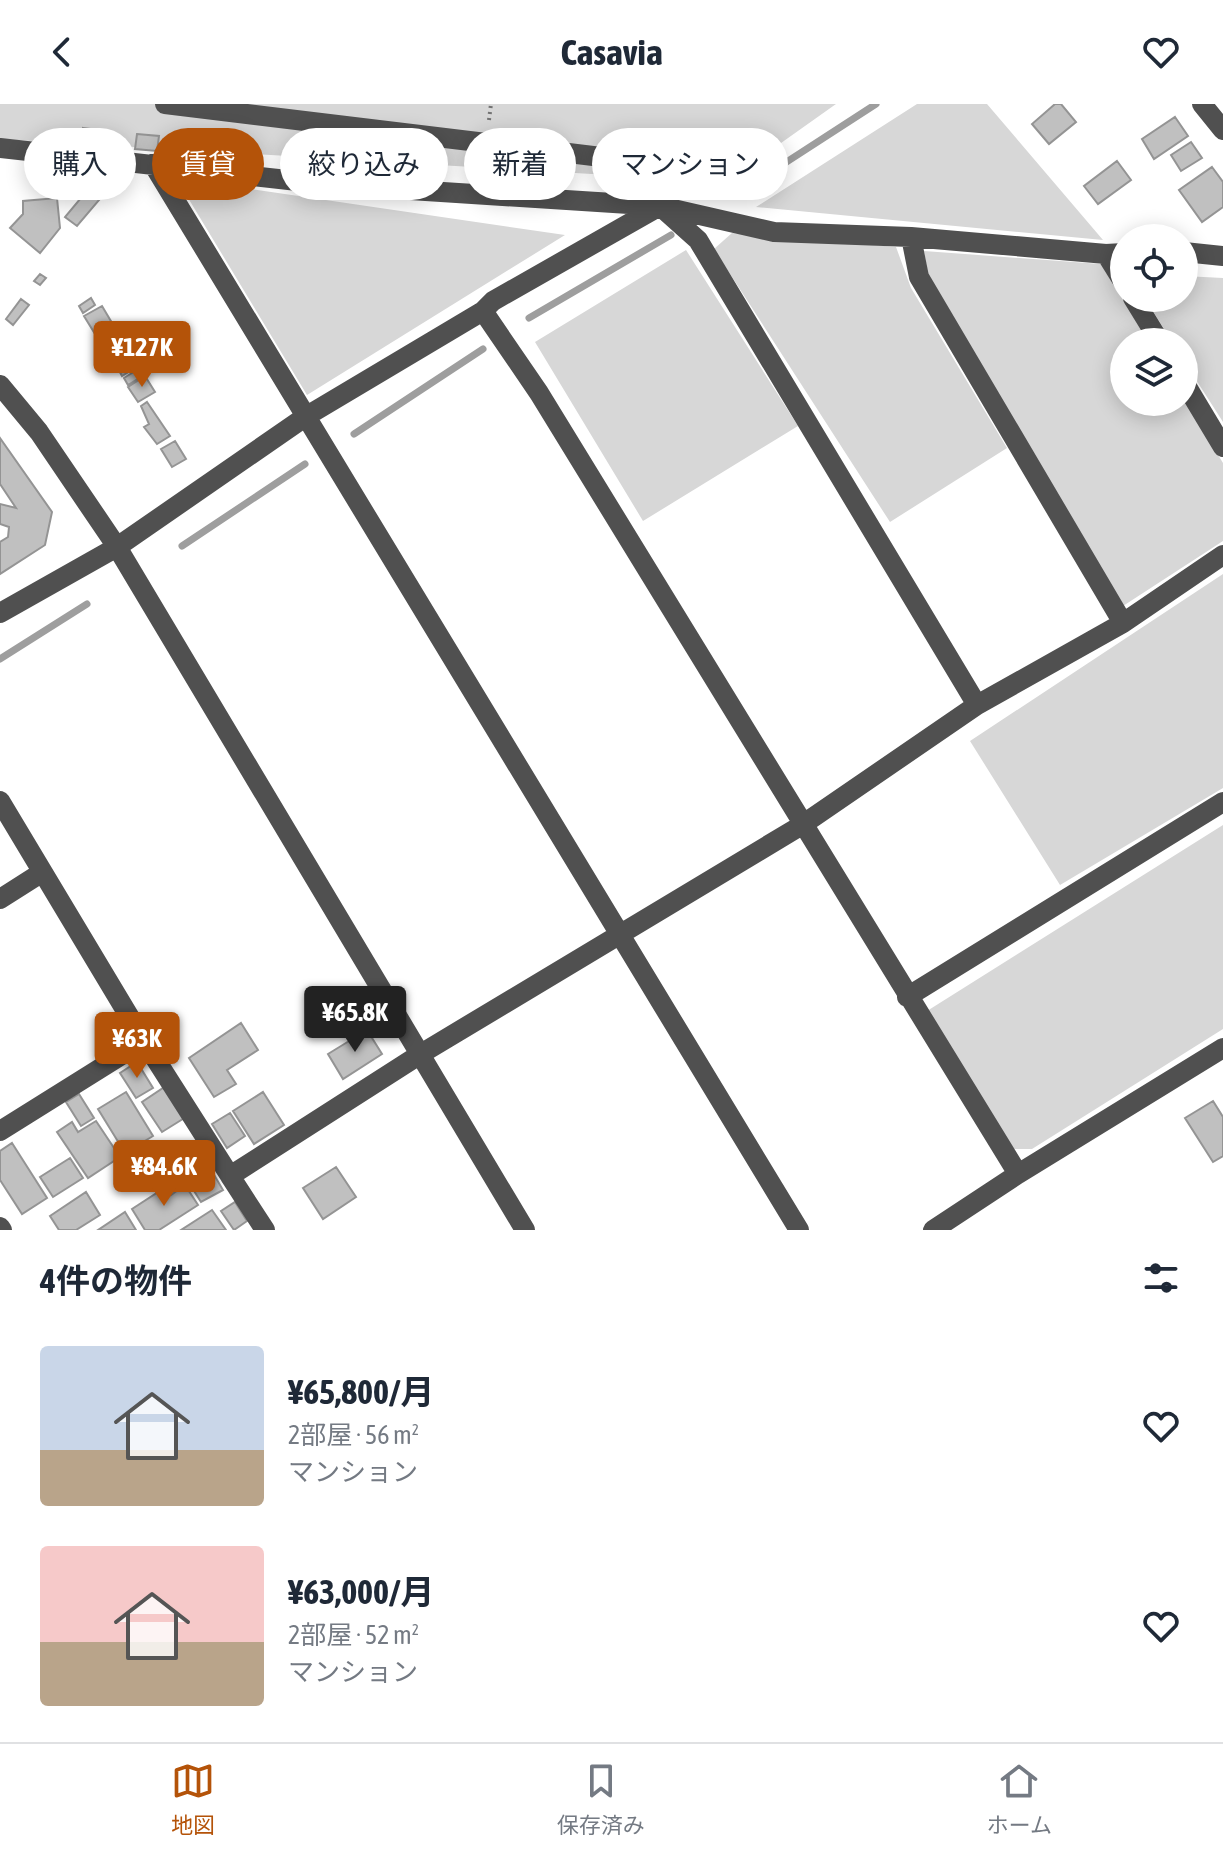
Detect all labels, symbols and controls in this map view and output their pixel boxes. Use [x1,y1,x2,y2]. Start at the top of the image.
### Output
icon: back [40,30,84,74]
icon: heart [1139,30,1183,74]
text: Casavia [560,31,663,73]
chip: 購入 [24,128,136,200]
chip: 賃貸 [152,128,264,200]
chip: 絞り込み [280,128,448,200]
chip: 新着 [464,128,576,200]
chip: マンション [592,128,788,200]
map controls [1110,224,1198,416]
button: locate [1110,224,1198,312]
pin: ¥127K [86,321,198,389]
button: layers [1110,328,1198,416]
text: ¥127K [112,332,172,362]
pin: ¥65.8K [290,986,420,1054]
text: ¥65.8K [322,997,388,1027]
pin: ¥63K [90,1012,184,1080]
text: ¥63K [113,1023,161,1053]
pin: ¥84.6K [99,1140,229,1208]
text: ¥84.6K [131,1151,197,1181]
icon: filters [1139,1256,1183,1300]
text: 4件の物件 [40,1261,192,1300]
text: ¥65,800/月 [288,1372,435,1411]
icon: home [104,1378,200,1474]
icon: heart [1139,1404,1183,1448]
text: 2部屋 · 56 m² [288,1420,419,1450]
text: マンション [288,1457,418,1487]
text: ¥63,000/月 [288,1572,435,1611]
icon: home [104,1578,200,1674]
icon: heart [1139,1604,1183,1648]
text: 2部屋 · 52 m² [288,1620,419,1650]
text: マンション [288,1657,418,1687]
tab: 地図 [171,1759,215,1839]
tab: 保存済み [557,1759,645,1839]
tab: ホーム [987,1759,1052,1839]

